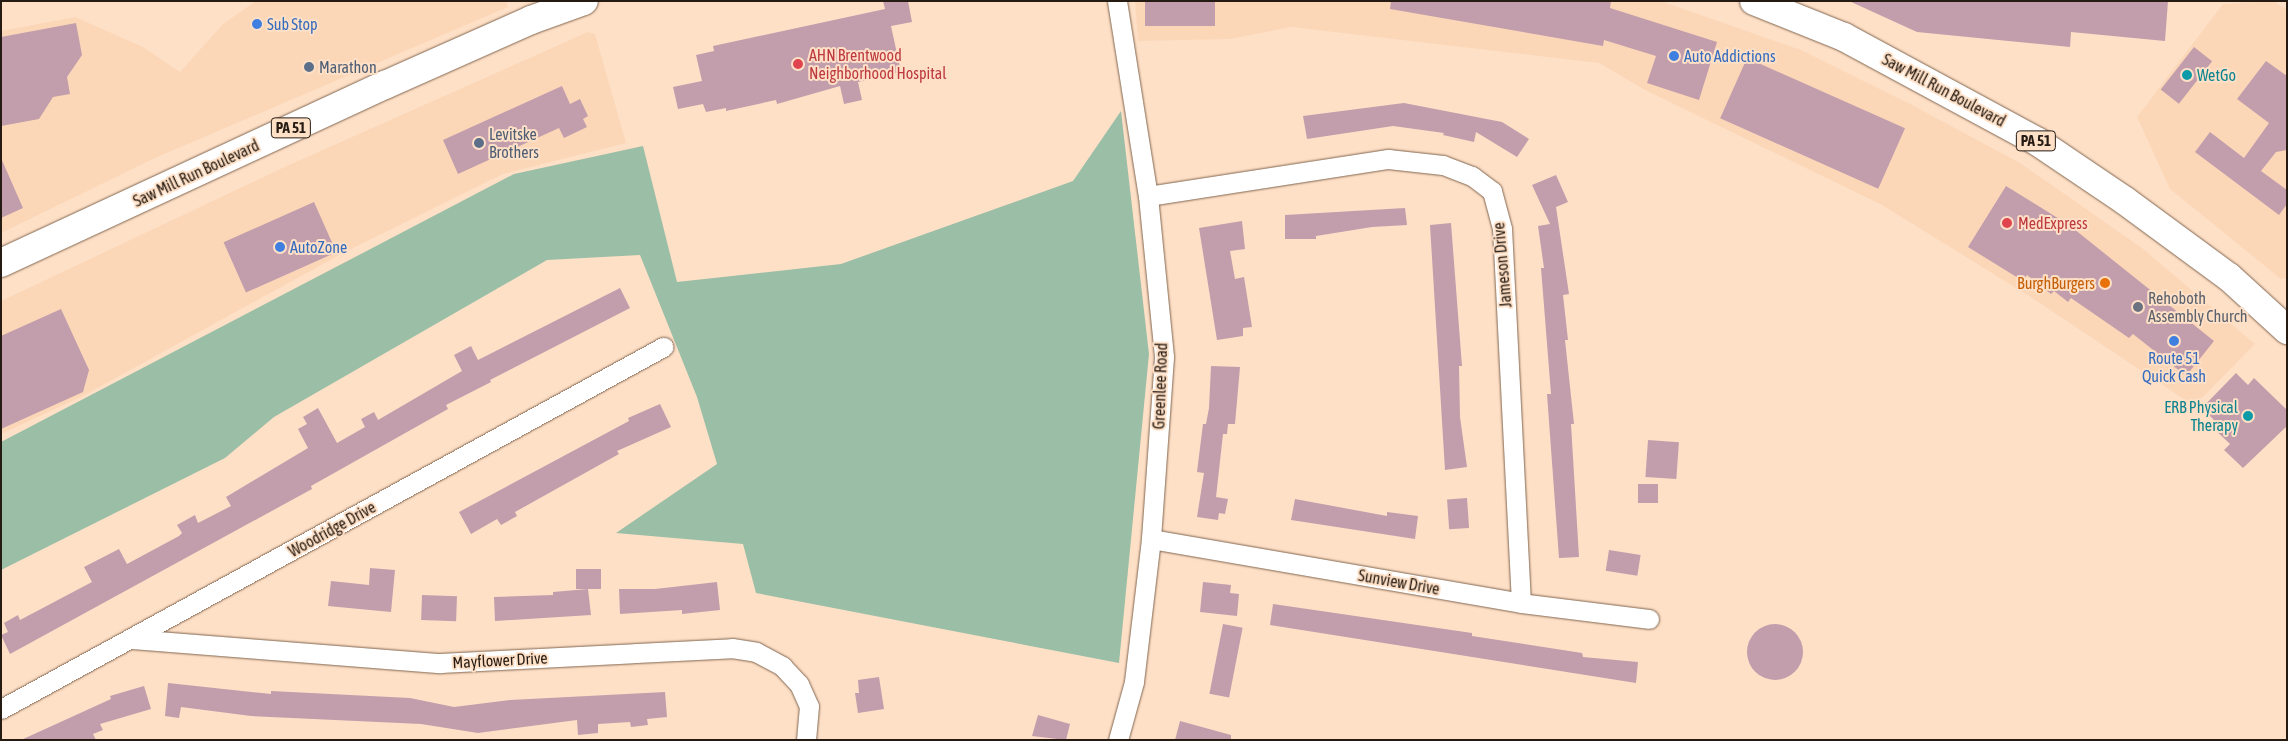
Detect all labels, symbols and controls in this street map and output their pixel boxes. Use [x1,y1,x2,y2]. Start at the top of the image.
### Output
place label: Sub Stop [267,14,317,34]
marker: Sub Stop [251,18,263,30]
place label: AHN Brentwood Neighborhood Hospital [809,45,946,83]
place label: Auto Addictions [1684,46,1776,66]
street label: Saw Mill Run Boulevard [1879,49,2009,131]
marker: Auto Addictions [1668,50,1680,62]
place label: Marathon [319,57,377,77]
marker: AHN Brentwood Neighborhood Hospital [791,57,805,71]
marker: Marathon [303,61,315,73]
place label: WetGo [2197,65,2236,85]
marker: WetGo [2181,69,2193,81]
road number: PA 51 [270,116,312,140]
place label: Levitske Brothers [489,124,539,162]
road number: PA 51 [2015,128,2057,154]
street label: Saw Mill Run Boulevard [130,135,262,211]
marker: Levitske Brothers [473,137,485,149]
place label: MedExpress [2018,213,2088,233]
marker: MedExpress [2000,216,2014,230]
street label: Jameson Drive [1489,222,1515,308]
place label: AutoZone [290,237,347,257]
marker: AutoZone [274,241,286,253]
place label: BurghBurgers [2017,273,2095,293]
marker: BurghBurgers [2099,277,2111,289]
place label: Rehoboth Assembly Church [2148,288,2247,326]
marker: Rehoboth Assembly Church [2132,301,2144,313]
marker: Route 51 Quick Cash [2168,335,2180,347]
street label: Greenlee Road [1149,342,1171,430]
place label: Route 51 Quick Cash [2142,348,2206,386]
place label: ERB Physical Therapy [2164,397,2238,435]
marker: ERB Physical Therapy [2242,410,2254,422]
street label: Woodridge Drive [285,497,379,561]
street label: Sunview Drive [1357,565,1441,599]
street label: Mayflower Drive [452,648,548,672]

